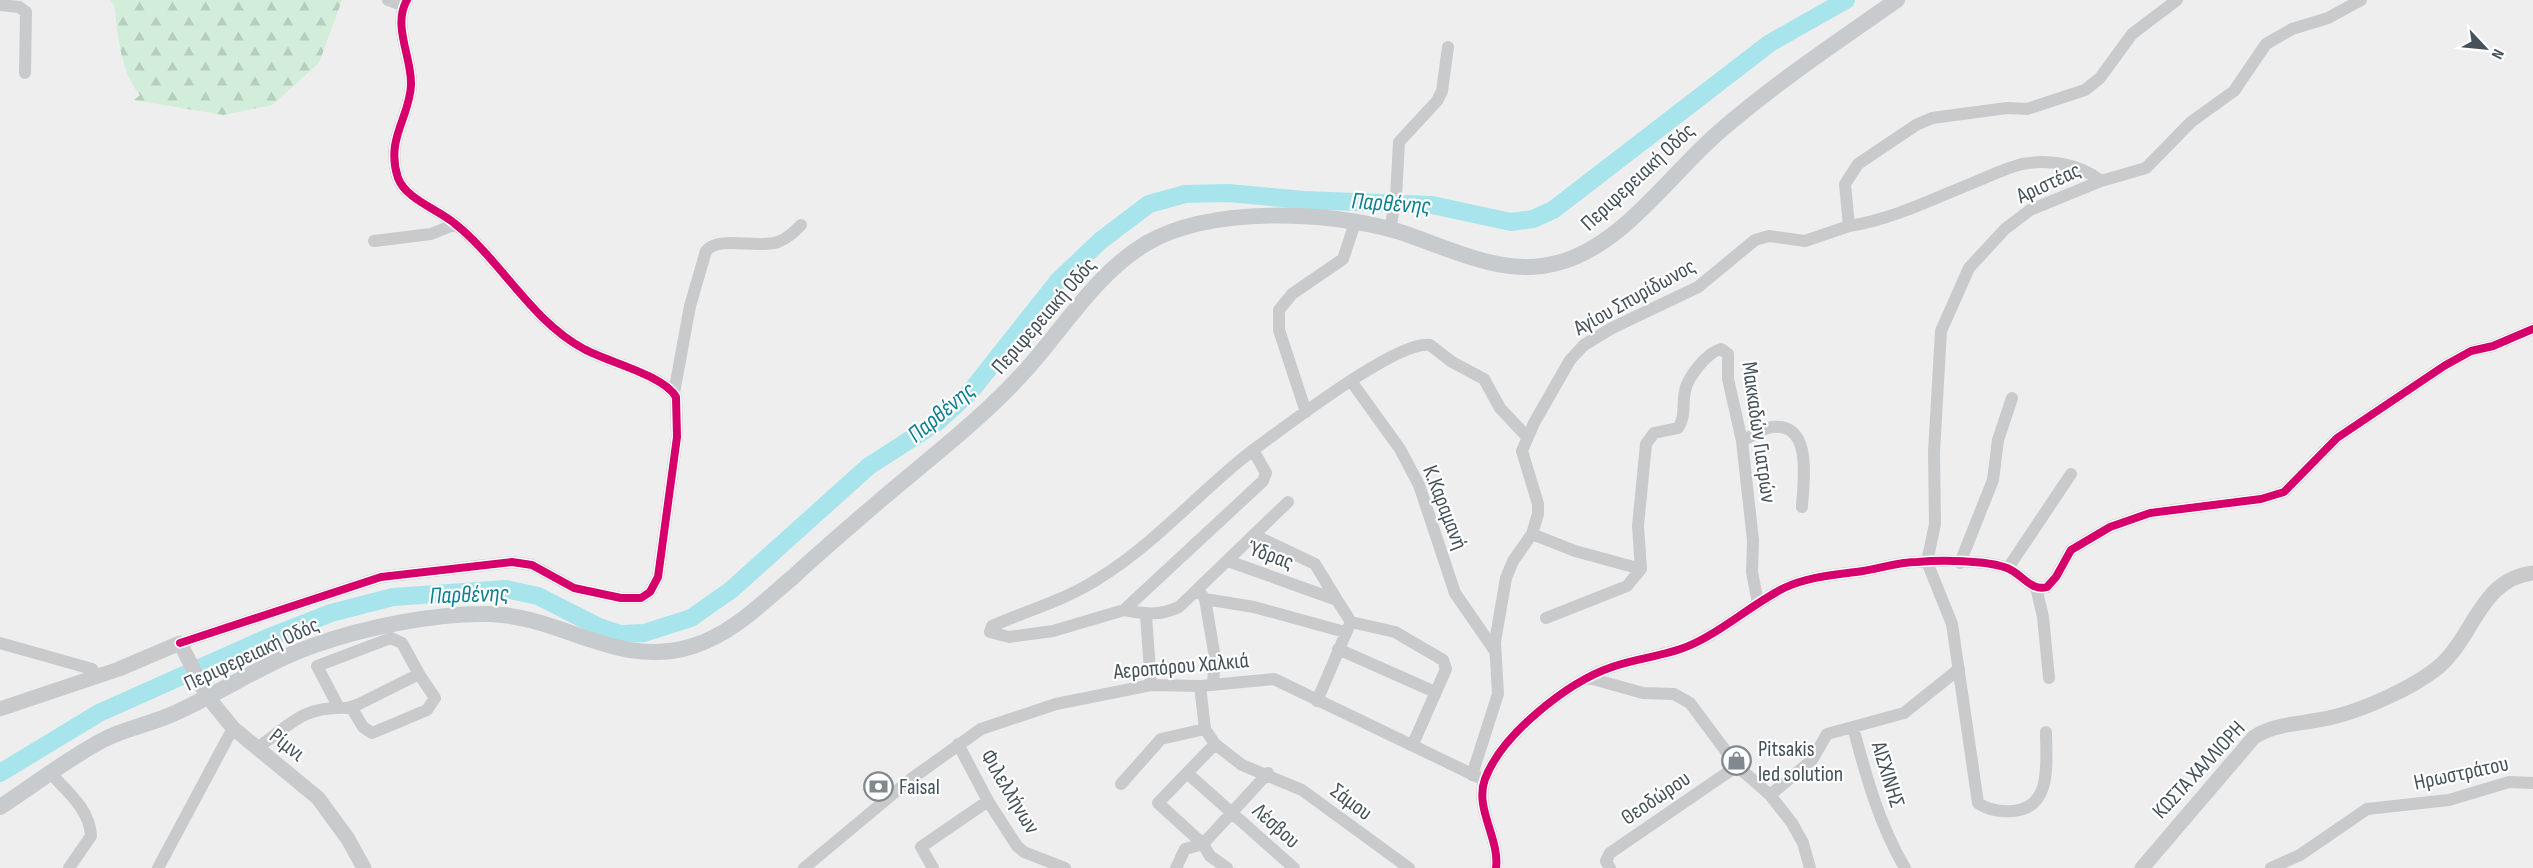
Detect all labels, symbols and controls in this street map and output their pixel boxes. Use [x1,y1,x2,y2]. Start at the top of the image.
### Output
north arrow [2455,18,2515,78]
text: N [2487,46,2508,62]
street label: Περιφερειακή Οδός [1575,117,1701,237]
street label: Αριστέας [2011,157,2085,210]
water label: Παρθένης [1350,186,1432,221]
street label: Περιφερειακή Οδός [986,252,1102,380]
street label: Αγίου Σπυρίδωνος [1568,253,1700,342]
street label: Μακκαδών Γιατρών [1735,360,1782,505]
water label: Παρθένης [902,375,982,449]
street label: Κ.Καραμανή [1416,461,1473,554]
street label: Ύδρας [1243,534,1297,576]
water label: Παρθένης [429,579,510,610]
street label: Περιφερειακή Οδός [180,611,324,697]
street label: Αεροπόρου Χαλκιά [1111,647,1251,686]
street label: ΚΩΣΤΑ ΧΑΛΛΙΟΡΗ [2147,715,2251,825]
street label: Ρίμνι [264,723,311,768]
place label: Pitsakis led solution [1758,736,1843,788]
street label: ΑΙΣΧΙΝΗΣ [1865,737,1910,811]
street label: Φιλελλήνων [974,745,1046,839]
shop icon: Pitsakis led solution [1721,745,1753,777]
street label: Ηρωστράτου [2411,750,2511,797]
street label: Θεοδώρου [1616,765,1696,831]
bank icon: Faisal [862,770,894,802]
place label: Faisal [899,774,940,801]
street label: Σάμου [1325,778,1377,827]
street label: Λέσβου [1246,797,1305,854]

